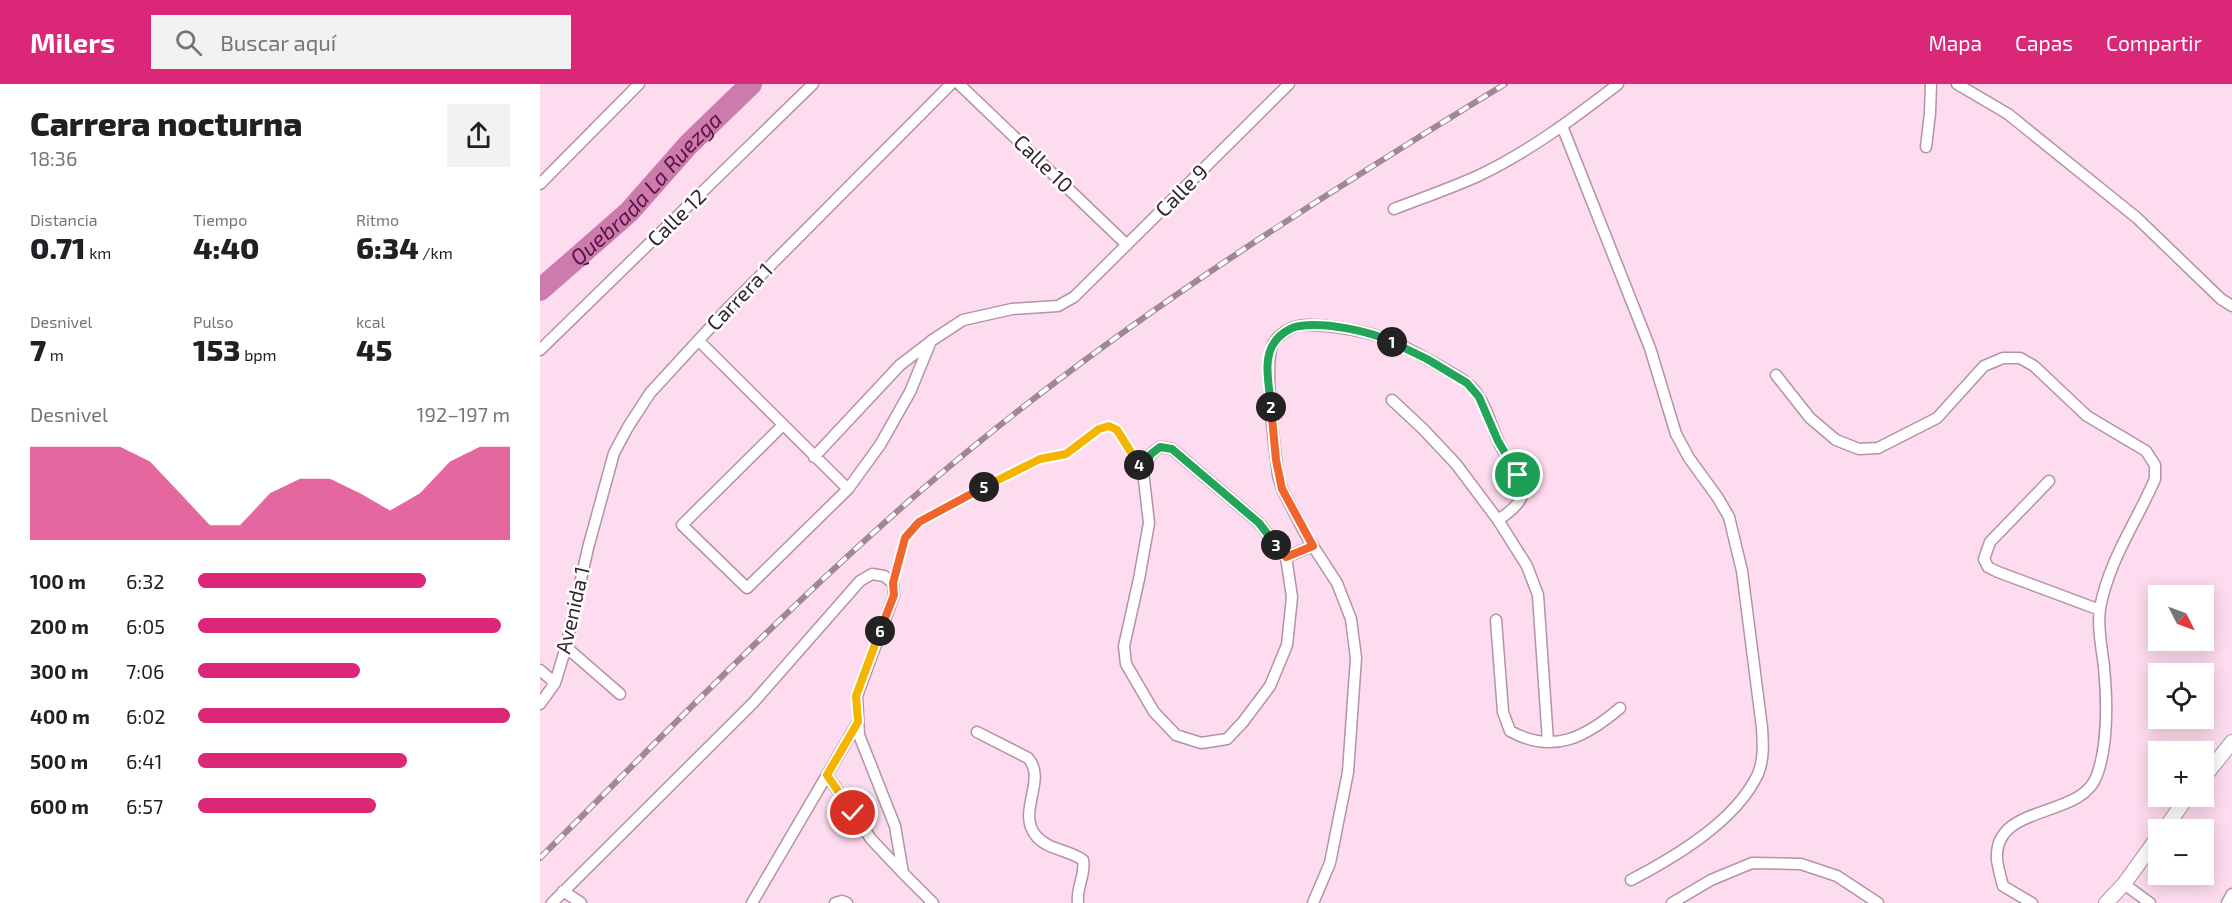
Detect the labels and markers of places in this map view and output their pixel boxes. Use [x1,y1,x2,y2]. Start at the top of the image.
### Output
pin: 1 [1377,327,1407,357]
pin: 2 [1256,392,1286,422]
pin [1492,449,1543,500]
pin: 4 [1124,450,1154,480]
pin: 5 [969,472,999,502]
pin: 3 [1261,530,1291,560]
pin: 6 [865,616,895,646]
pin [827,787,878,838]

